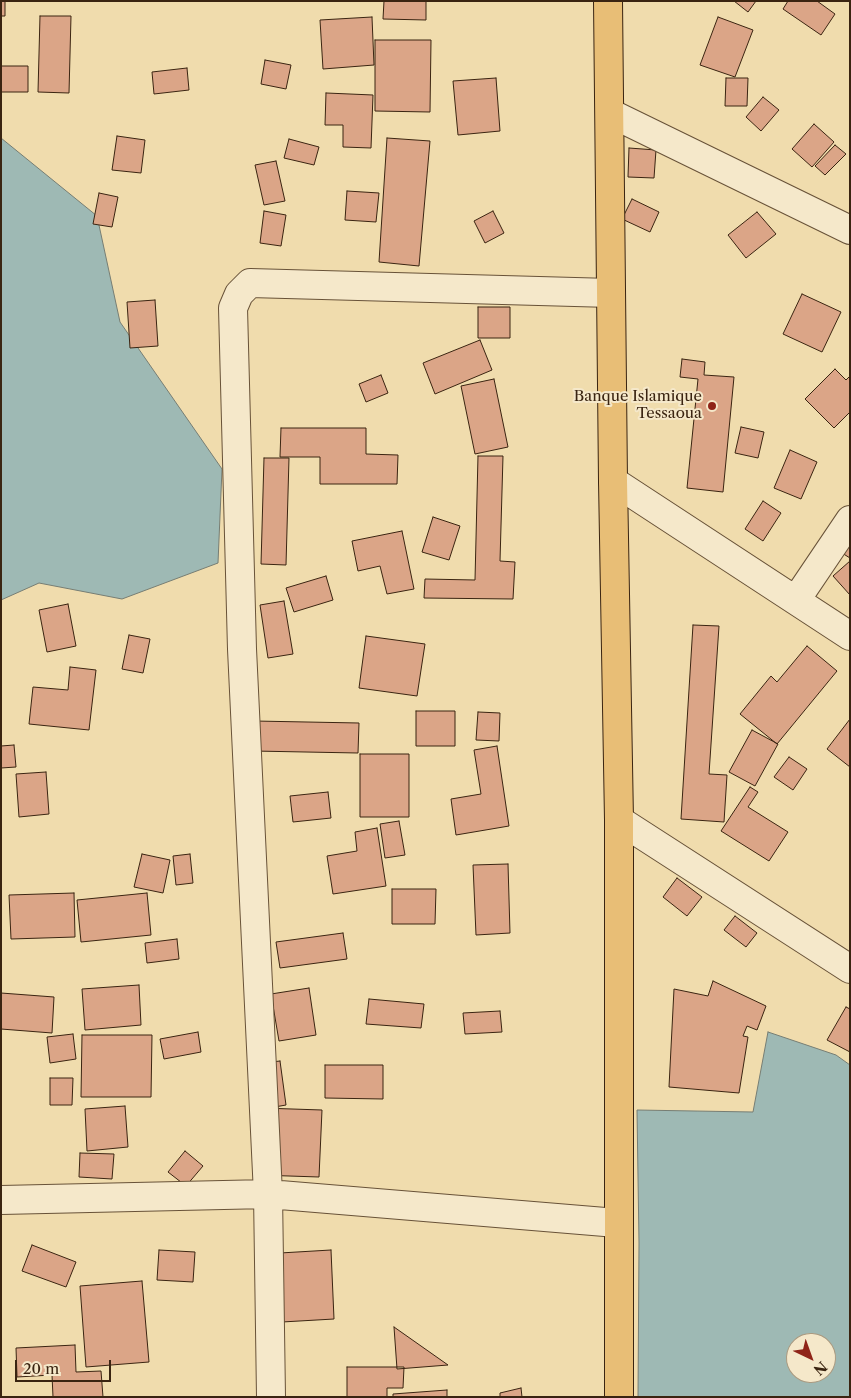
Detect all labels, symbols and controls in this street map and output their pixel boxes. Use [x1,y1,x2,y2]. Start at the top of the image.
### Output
place label: Banque Islamique Tessaoua [574,388,702,423]
marker: Banque Islamique Tessaoua [706,400,718,412]
north arrow [786,1333,836,1383]
scale bar [18,1350,114,1382]
text: N [810,1358,831,1379]
text: 20 m [23,1359,59,1378]

